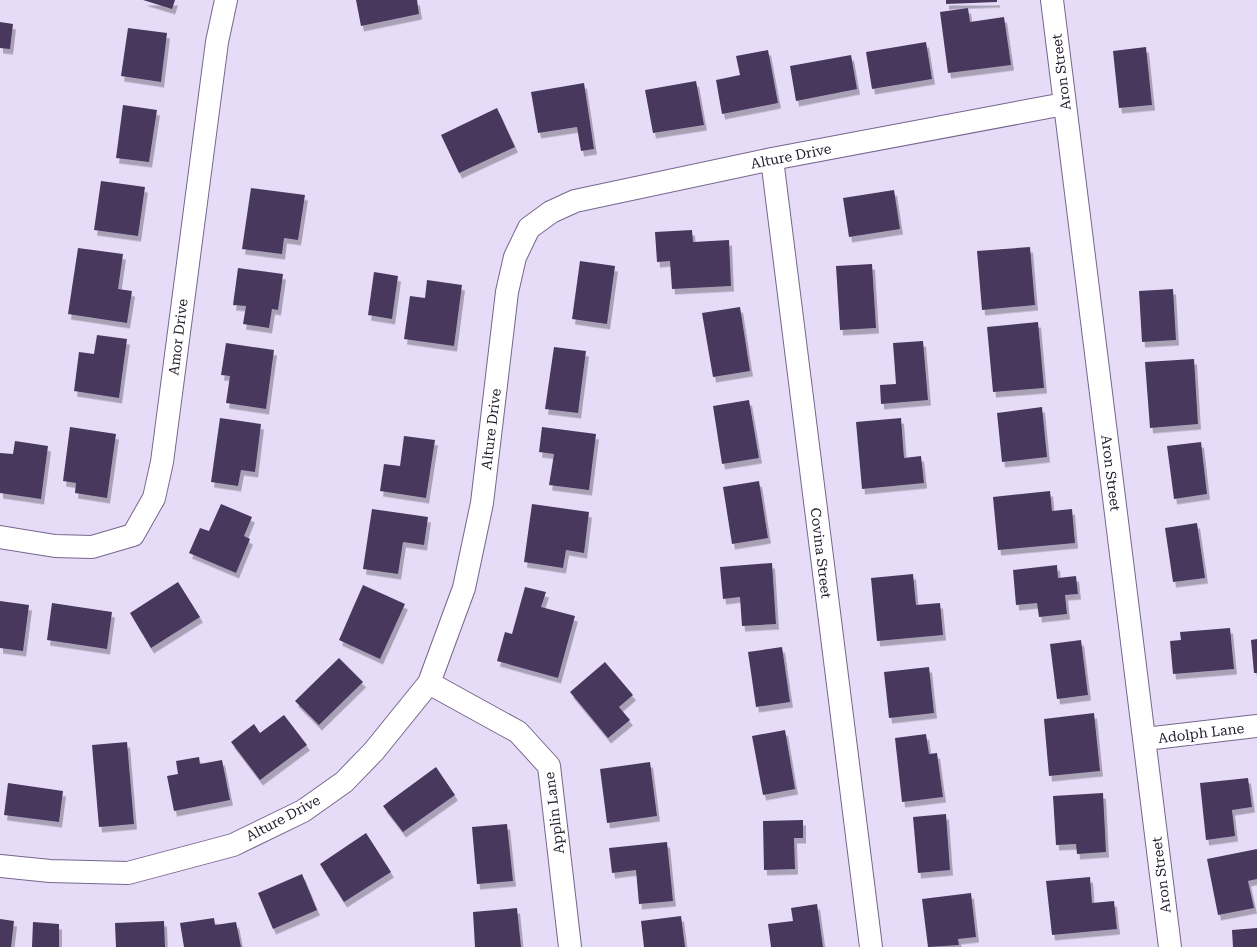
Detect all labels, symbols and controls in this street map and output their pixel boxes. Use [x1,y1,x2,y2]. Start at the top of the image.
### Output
street label: Aron Street [1048,33,1074,111]
street label: Alture Drive [749,140,833,172]
street label: Amor Drive [165,298,191,376]
street label: Alture Drive [478,387,504,471]
street label: Aron Street [1098,434,1124,512]
street label: Covina Street [807,507,835,599]
street label: Adolph Lane [1157,720,1245,746]
street label: Applin Lane [541,771,567,855]
street label: Alture Drive [243,792,323,844]
street label: Aron Street [1148,836,1174,914]

